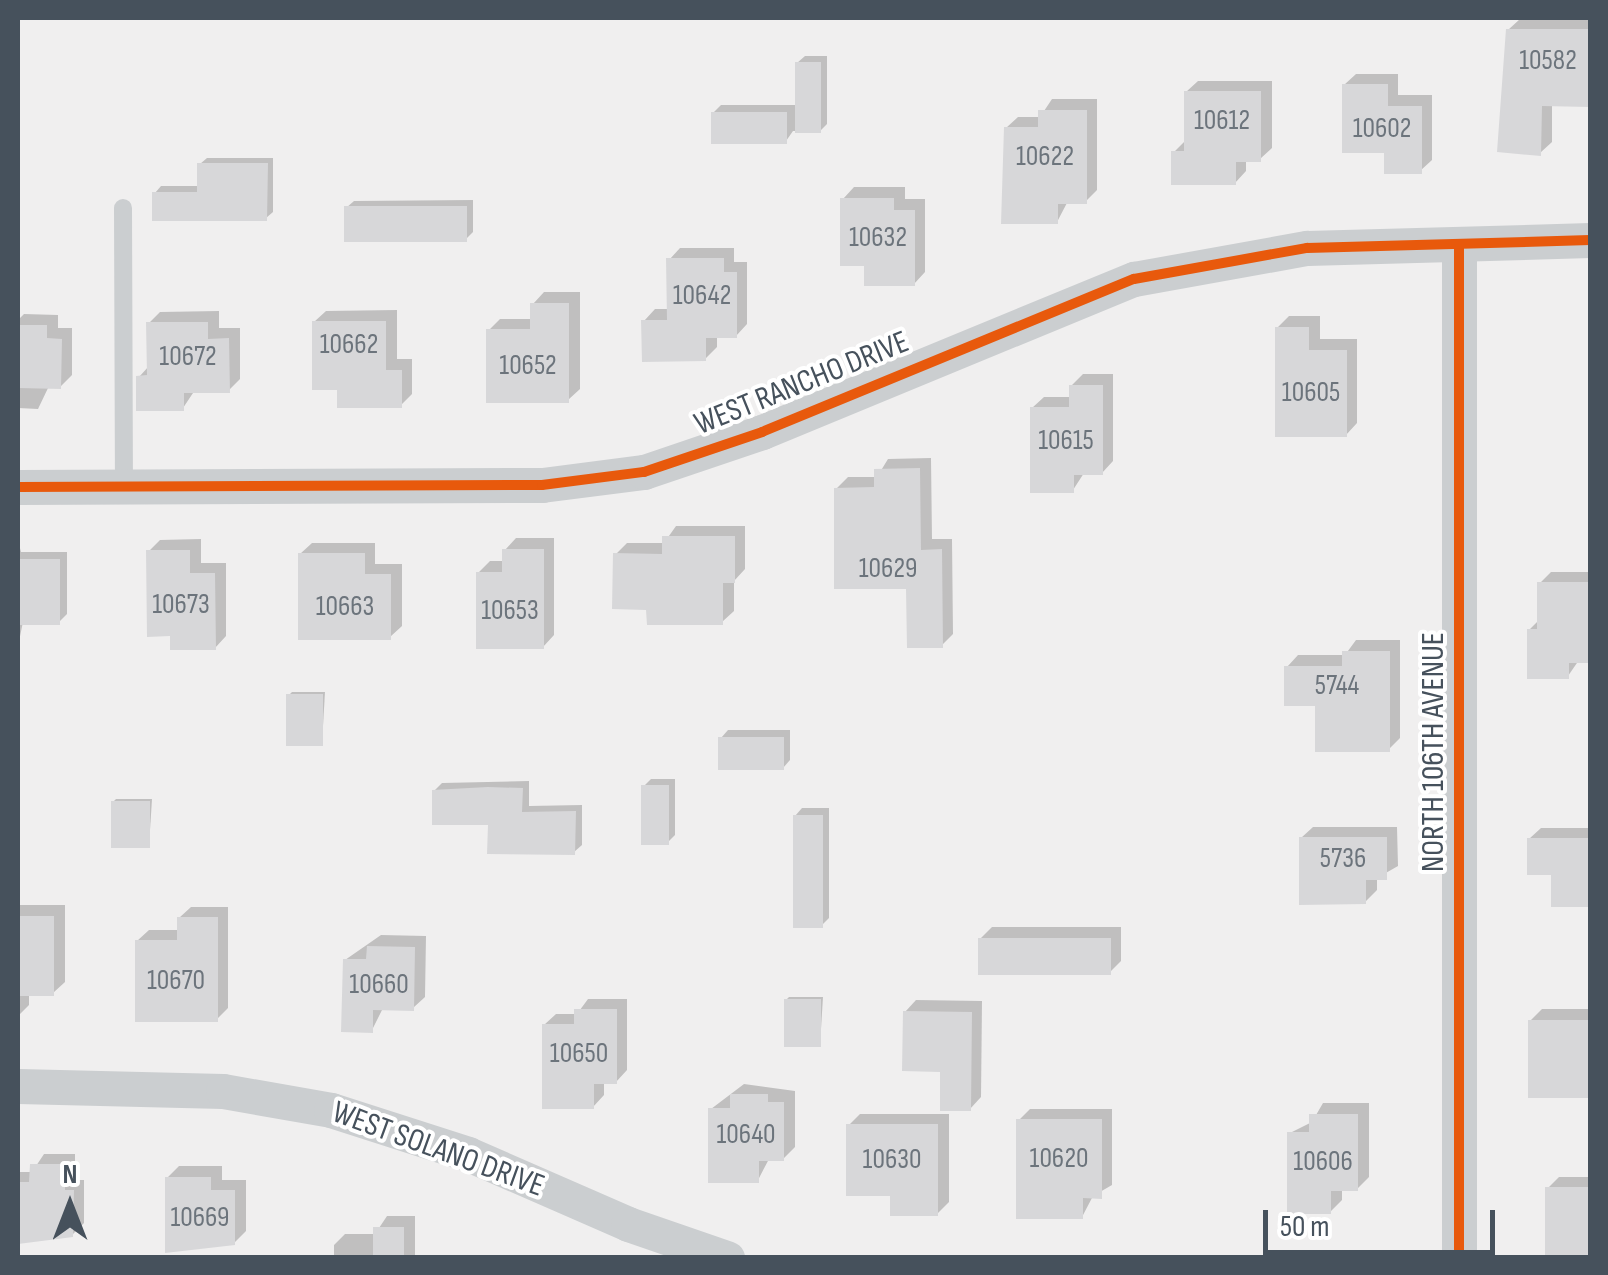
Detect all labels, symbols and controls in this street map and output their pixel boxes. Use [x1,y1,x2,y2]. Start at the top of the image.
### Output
house number: 10582 [1519,44,1577,78]
house number: 10612 [1194,104,1250,138]
house number: 10602 [1353,112,1411,146]
house number: 10622 [1016,140,1074,174]
house number: 10632 [849,221,907,255]
house number: 10642 [673,279,731,313]
street label: WEST RANCHO DRIVE [689,324,915,444]
house number: 10662 [320,328,378,362]
house number: 10672 [159,340,217,374]
house number: 10652 [499,349,557,383]
house number: 10605 [1282,376,1340,410]
house number: 10615 [1038,424,1094,458]
house number: 10629 [859,552,917,586]
house number: 10673 [152,588,210,622]
house number: 10663 [316,590,374,624]
house number: 10653 [481,594,539,628]
street label: NORTH 106TH AVENUE [1415,632,1453,872]
house number: 5744 [1315,669,1359,703]
house number: 5736 [1320,842,1366,876]
house number: 10670 [147,964,205,998]
house number: 10660 [349,968,409,1002]
house number: 10650 [550,1037,608,1071]
street label: WEST SOLANO DRIVE [327,1094,549,1206]
house number: 10640 [716,1118,776,1152]
house number: 10620 [1030,1142,1088,1176]
house number: 10630 [863,1143,921,1177]
house number: 10606 [1293,1145,1353,1179]
north arrow [20,1155,120,1255]
text: N [63,1158,77,1191]
scale bar [1268,1190,1500,1252]
house number: 10669 [170,1201,230,1235]
text: 50 m [1280,1209,1329,1245]

